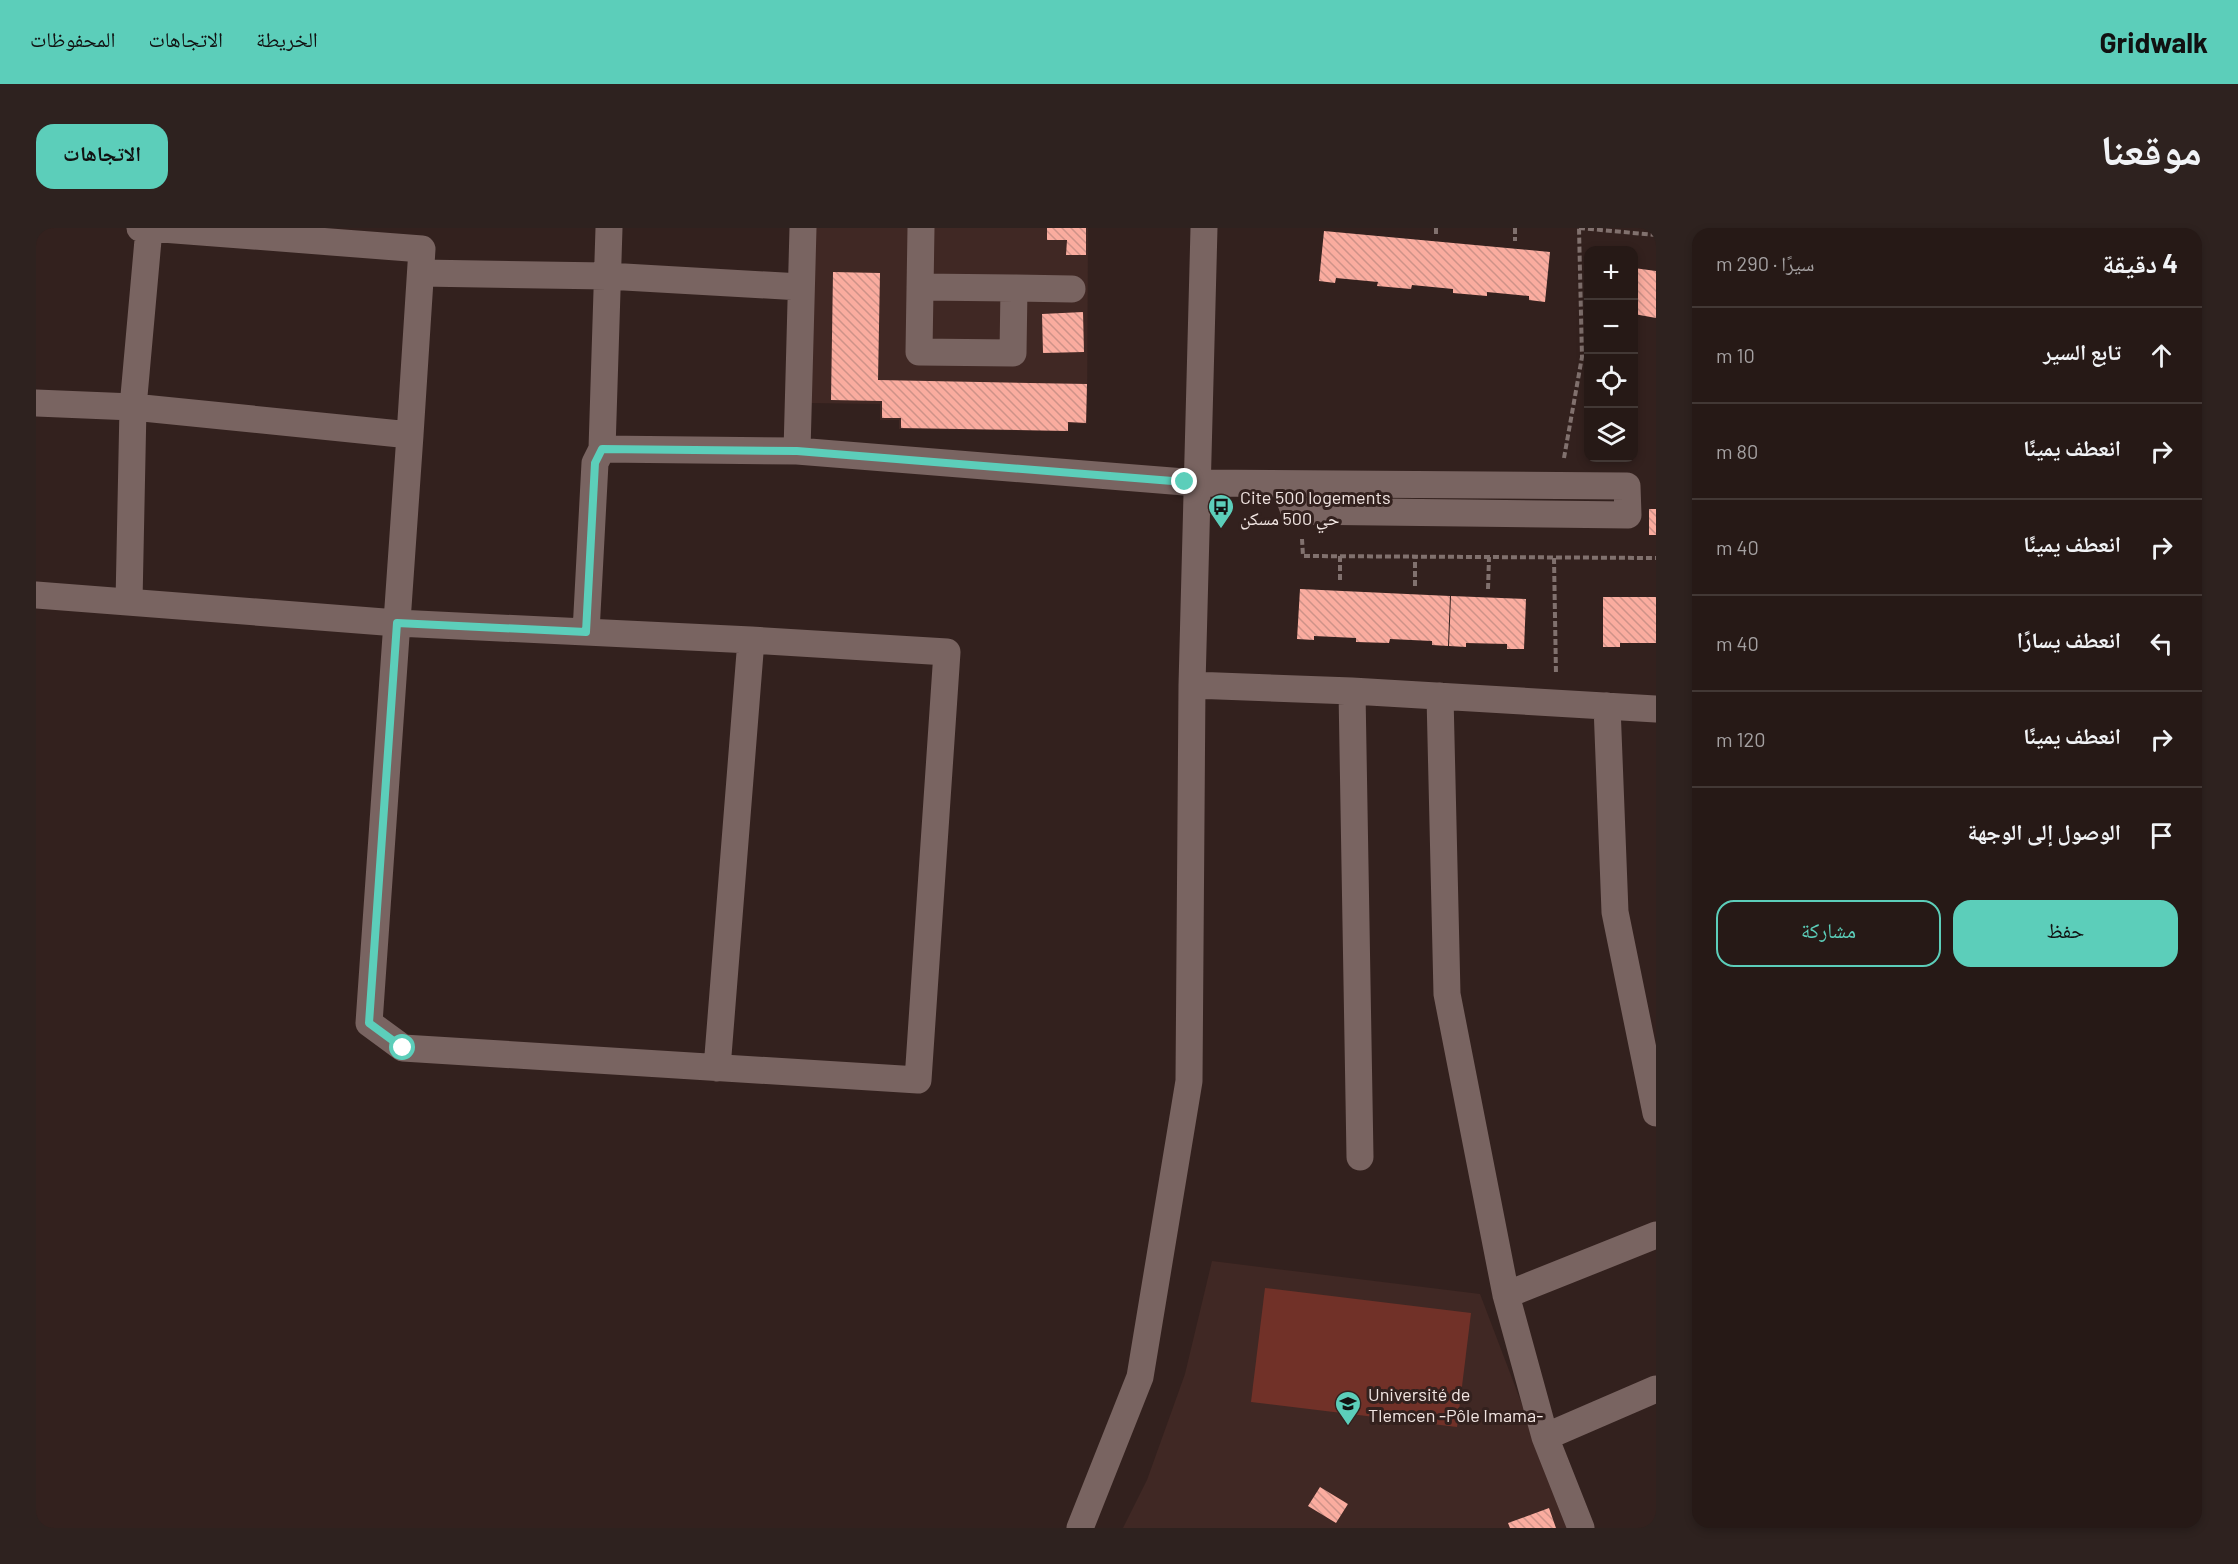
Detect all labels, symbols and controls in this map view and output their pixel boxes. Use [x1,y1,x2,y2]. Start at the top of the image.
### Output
text: Gridwalk [2099,25,2208,59]
text: المحفوظات [30,26,115,51]
text: الاتجاهات [148,26,223,51]
text: الخريطة [256,26,318,51]
text: موقعنا [2101,123,2202,173]
button: الاتجاهات [36,124,168,189]
map controls [1584,246,1638,462]
button: + [1584,246,1638,300]
text: 4 دقيقة [2102,247,2178,278]
text: سيرًا · 290 m [1716,251,1814,275]
button: − [1584,300,1638,354]
text: تابع السير [2043,338,2121,364]
icon: ahead [2145,339,2178,372]
text: 10 m [1716,343,1755,367]
button: locate [1584,354,1638,408]
button: layers [1584,408,1638,462]
text: انعطف يمينًا [2023,434,2121,460]
icon: right [2145,435,2178,468]
text: 80 m [1716,439,1758,463]
route end [1171,468,1197,494]
place label: Cite 500 logements حي 500 مسكن [1240,486,1391,534]
bus stop icon: Cite 500 logements حي 500 مسكن [1206,492,1236,530]
text: انعطف يمينًا [2023,530,2121,556]
icon: right [2145,531,2178,564]
text: 40 m [1716,535,1759,559]
text: انعطف يسارًا [2017,626,2121,652]
icon: left [2145,627,2178,660]
text: 40 m [1716,631,1759,655]
text: انعطف يمينًا [2023,722,2121,748]
icon: right [2145,723,2178,756]
text: 120 m [1716,727,1766,751]
text: الوصول إلى الوجهة [1968,818,2121,844]
icon: arrive [2145,819,2178,852]
button: مشاركة [1716,900,1941,967]
button: حفظ [1953,900,2178,967]
route start [389,1034,415,1060]
place label: Université de Tlemcen -Pôle Imama- [1368,1383,1543,1426]
school or university icon: Université de Tlemcen -Pôle Imama- [1333,1389,1363,1427]

